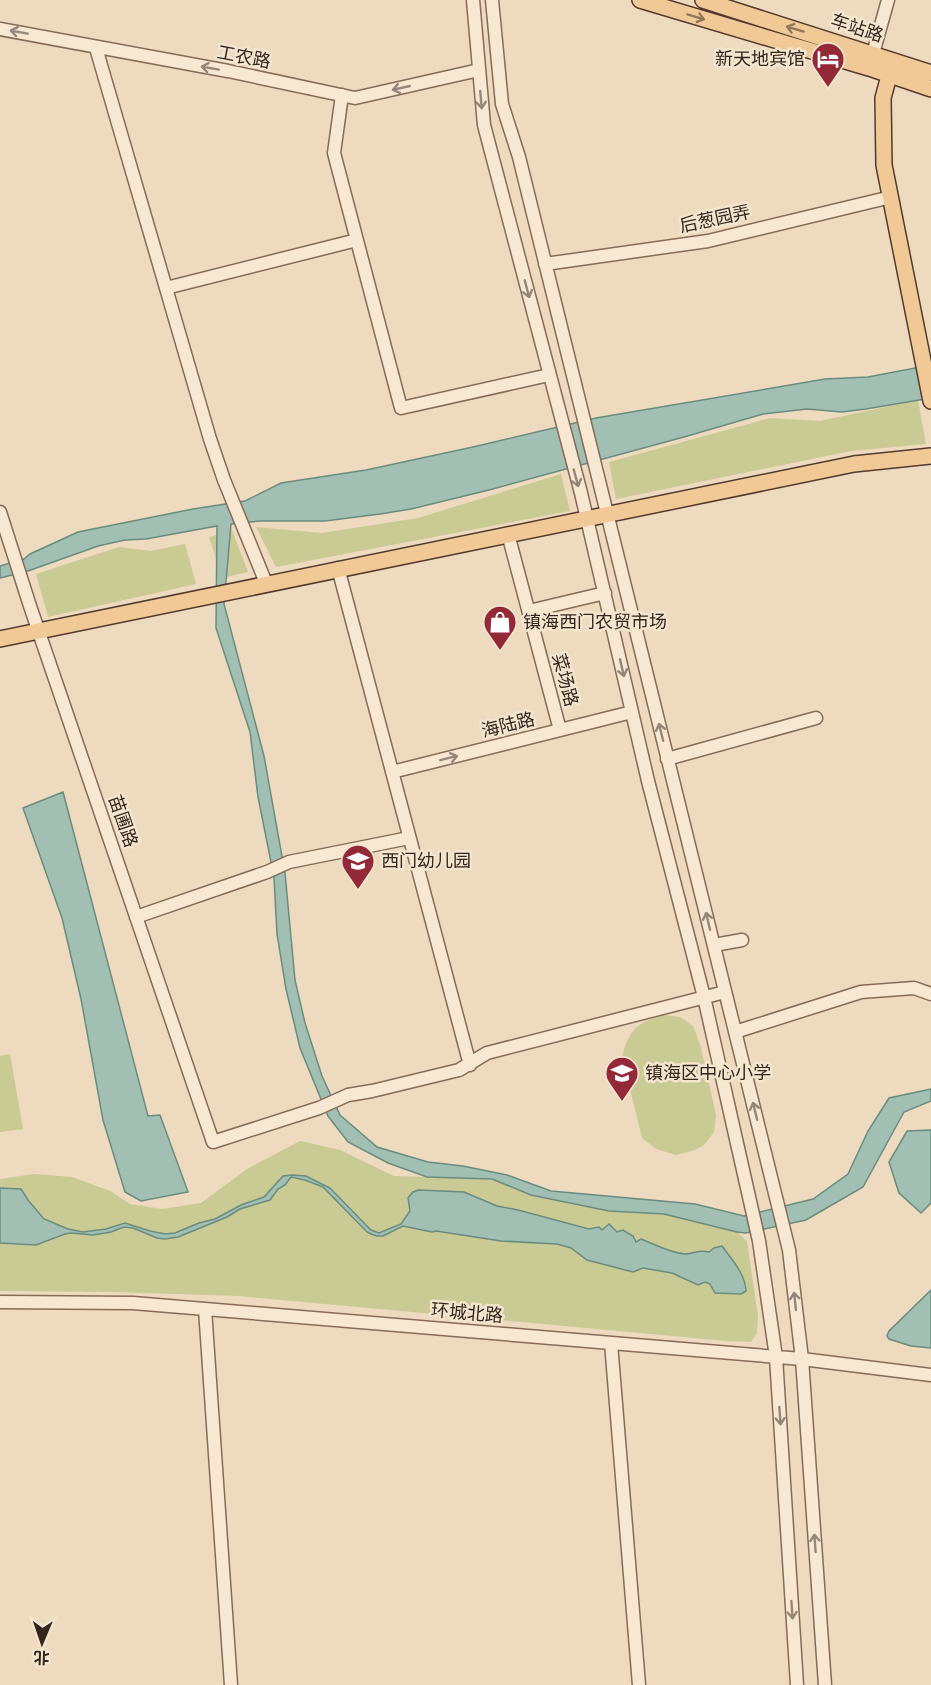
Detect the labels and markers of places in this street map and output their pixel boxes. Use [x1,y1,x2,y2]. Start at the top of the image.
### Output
hotel icon: 新天地宾馆 [810,41,846,88]
place label: 新天地宾馆 [715,46,805,70]
shop icon: 镇海西门农贸市场 [482,604,518,651]
place label: 镇海西门农贸市场 [523,609,667,633]
school or university icon: 西门幼儿园 [340,843,376,890]
place label: 西门幼儿园 [381,848,471,872]
school or university icon: 镇海区中心小学 [604,1055,640,1102]
place label: 镇海区中心小学 [645,1060,771,1084]

